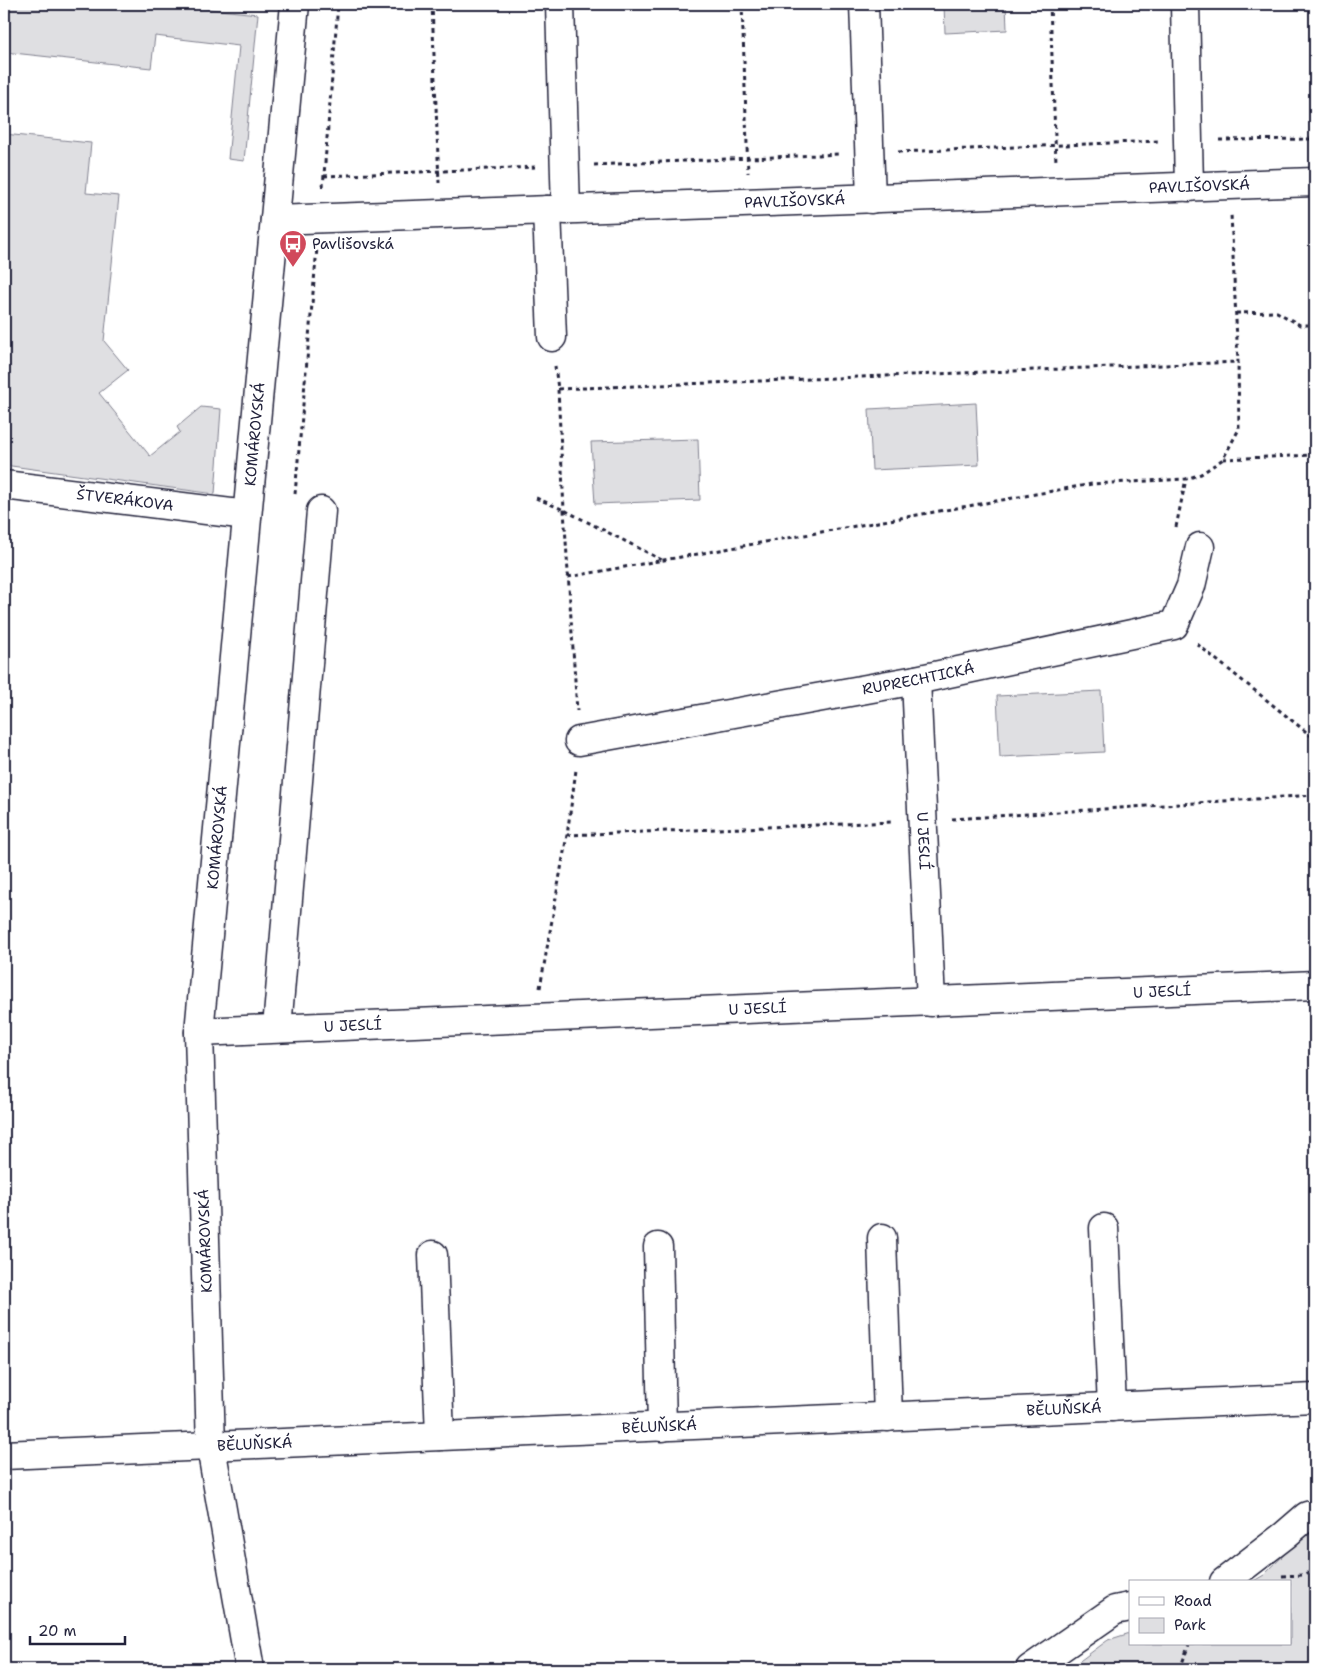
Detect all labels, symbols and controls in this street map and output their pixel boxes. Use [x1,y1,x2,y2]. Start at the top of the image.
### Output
street label: PAVLIŠOVSKÁ [1148,173,1250,198]
street label: PAVLIŠOVSKÁ [744,188,846,213]
bus stop icon: Pavlišovská [278,229,308,268]
place label: Pavlišovská [312,234,395,254]
street label: KOMÁROVSKÁ [240,381,270,487]
street label: ŠTVERÁKOVA [75,483,175,516]
street label: RUPRECHTICKÁ [861,657,976,700]
street label: KOMÁROVSKÁ [202,784,232,890]
street label: U JESLÍ [912,811,936,870]
street label: U JESLÍ [1133,979,1192,1003]
street label: U JESLÍ [728,996,787,1020]
street label: U JESLÍ [323,1013,382,1037]
street label: KOMÁROVSKÁ [192,1189,217,1293]
street label: BĚLUŇSKÁ [1026,1396,1102,1421]
street label: BĚLUŇSKÁ [621,1414,698,1438]
street label: BĚLUŇSKÁ [217,1431,293,1456]
legend [1129,1580,1292,1646]
text: Road [1174,1591,1212,1611]
scale bar [30,1613,125,1645]
text: Park [1174,1615,1206,1635]
text: 20 m [38,1621,77,1641]

